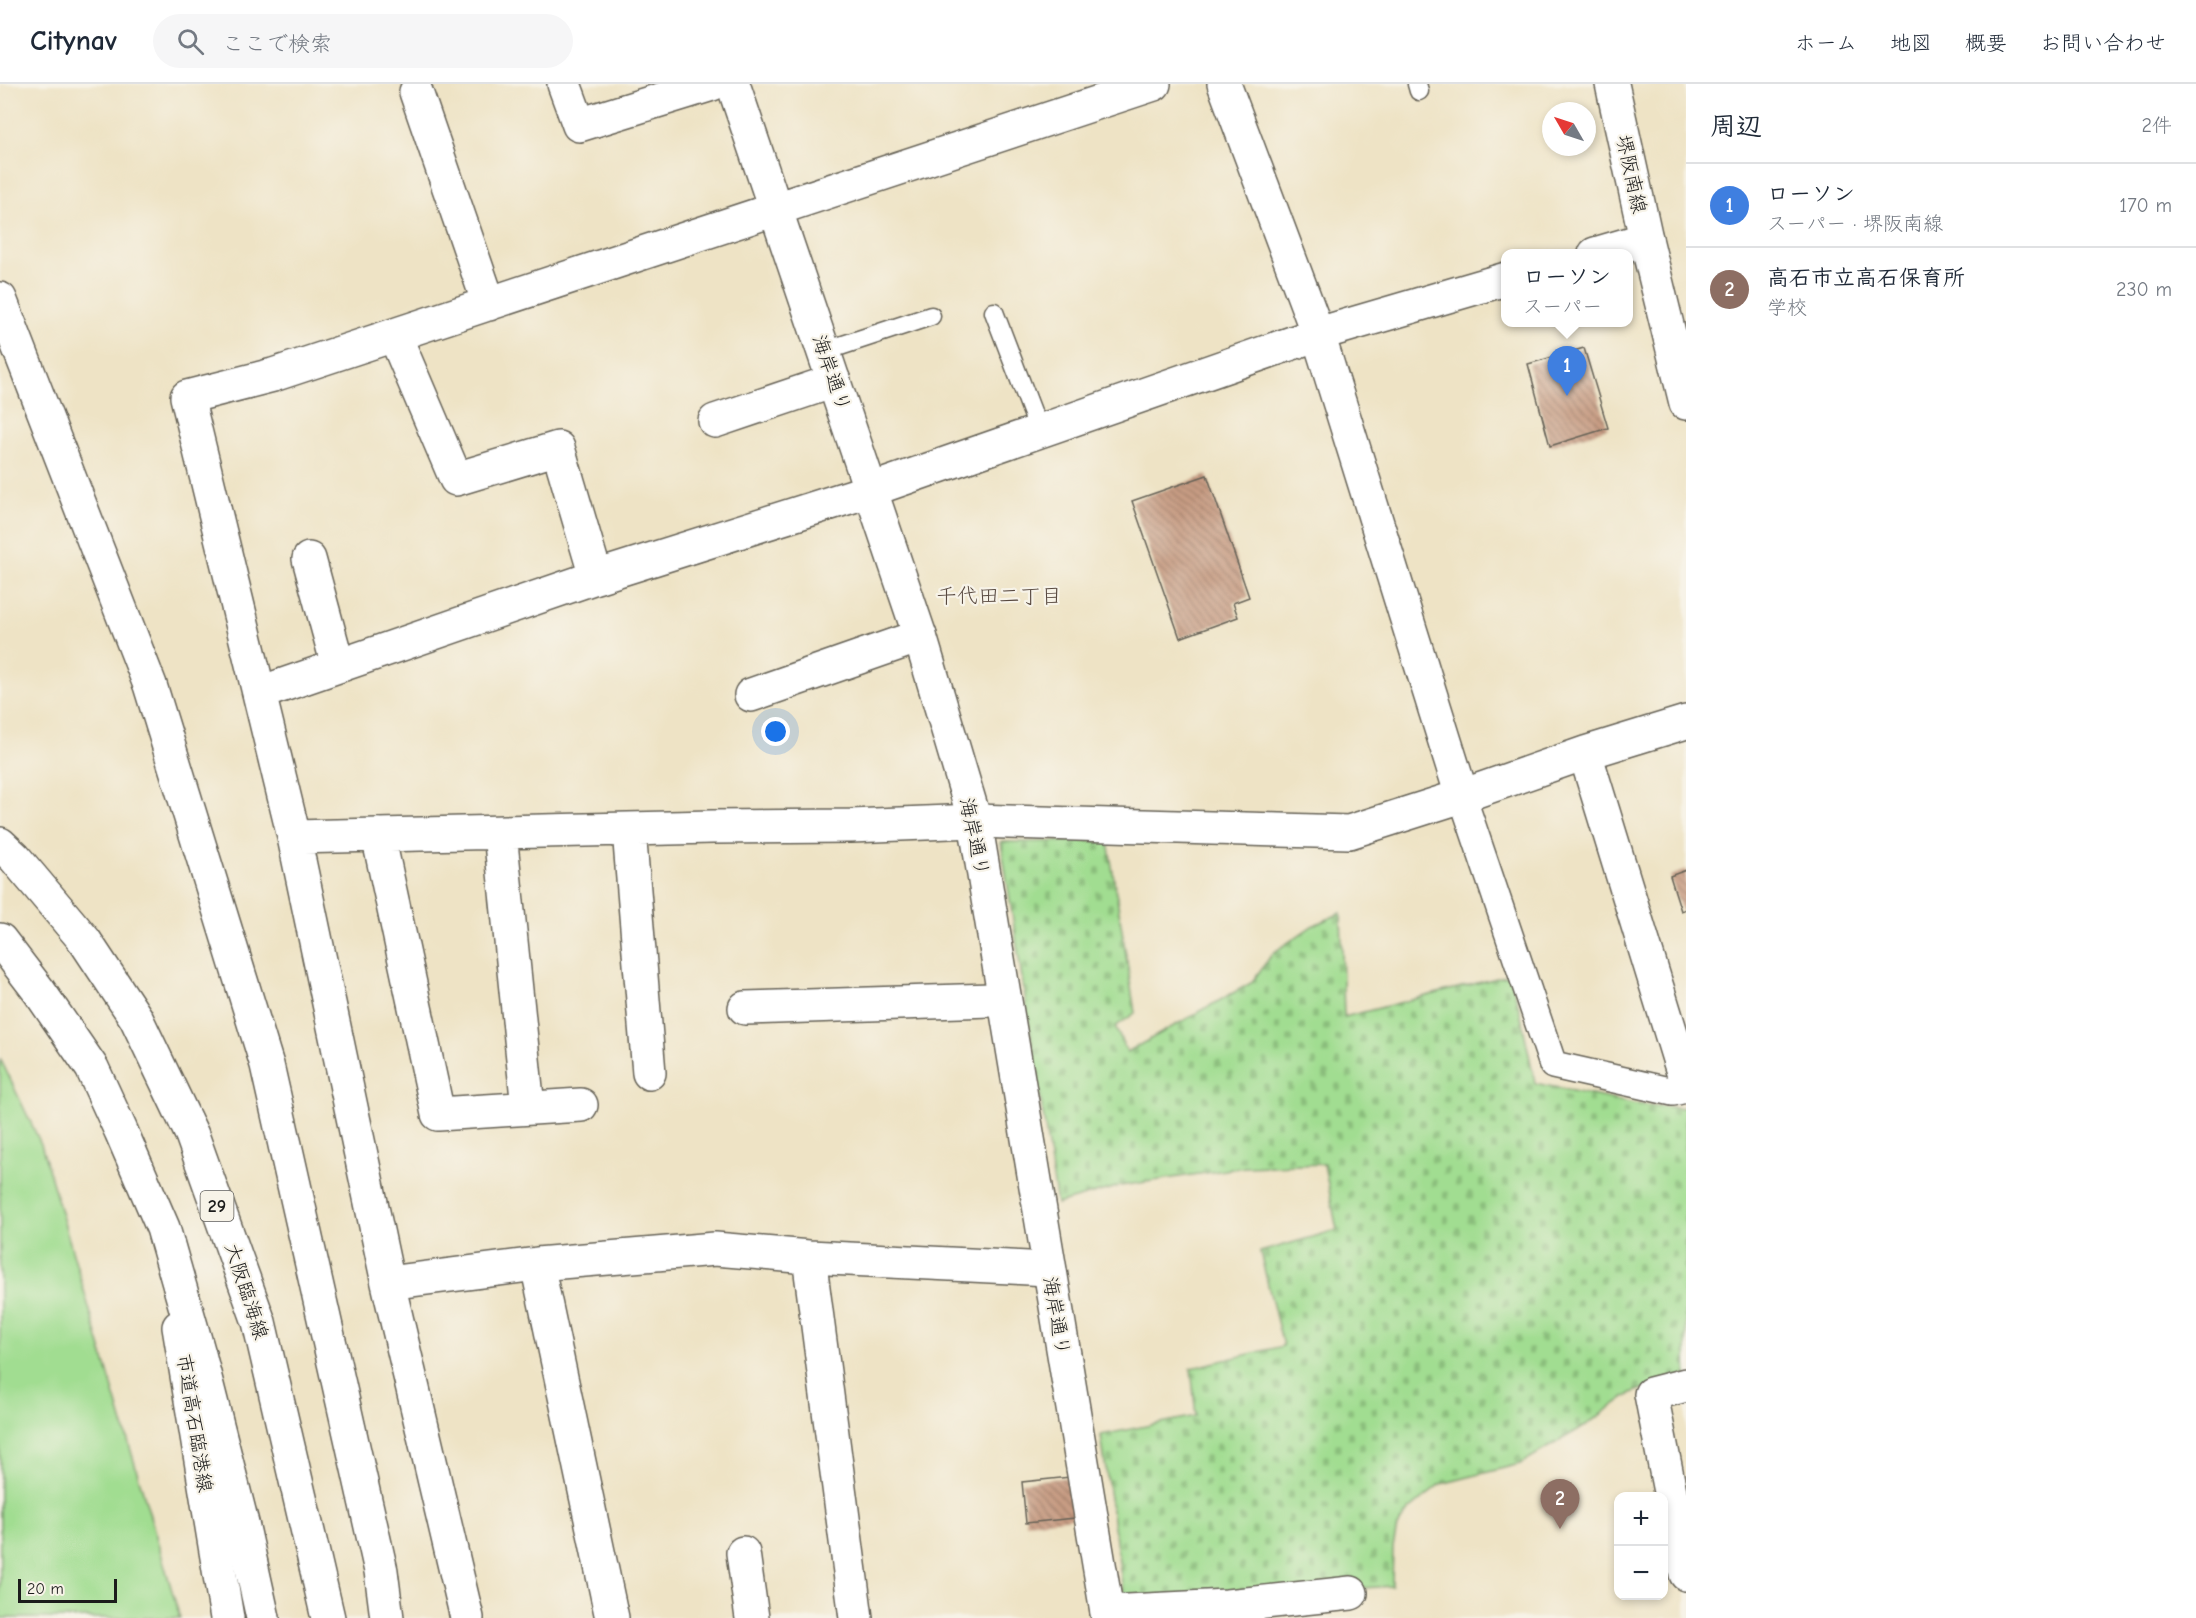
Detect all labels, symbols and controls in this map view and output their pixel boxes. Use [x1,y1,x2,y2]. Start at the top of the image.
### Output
search box [153,14,573,68]
text: Citynav [30,25,117,57]
icon: search [174,25,207,58]
text: ここで検索 [222,31,332,57]
text: ホーム [1795,31,1857,55]
text: 地図 [1890,31,1932,55]
text: 概要 [1965,31,2007,55]
text: お問い合わせ [2040,31,2166,55]
north arrow [1542,102,1596,156]
text: 周辺 [1710,112,1762,142]
text: 2件 [2142,114,2172,137]
street label: 堺阪南線 [1612,133,1651,216]
text: ローソン [1767,181,1855,207]
text: 1 [1726,194,1733,217]
text: 170 m [2119,194,2172,217]
text: スーパー · 堺阪南線 [1767,212,1943,235]
popup [1501,249,1633,327]
text: ローソン [1523,264,1611,290]
text: 高石市立高石保育所 [1767,265,1965,291]
text: 2 [1725,278,1734,301]
text: 230 m [2116,278,2172,301]
text: スーパー [1523,295,1602,318]
text: 学校 [1767,296,1807,319]
street label: 海岸通り [808,332,855,415]
pin: 1 [1548,346,1586,396]
district label: 千代田二丁目 [936,584,1062,608]
your location [761,717,790,746]
street label: 海岸通り [955,796,994,879]
road number: 29 [200,1191,234,1221]
street label: 大阪臨海線 [220,1240,273,1342]
street label: 海岸通り [1038,1275,1075,1357]
street label: 市道高石臨港線 [172,1352,217,1494]
pin: 2 [1540,1480,1580,1529]
map controls [1614,1492,1668,1600]
button: + [1614,1492,1668,1546]
button: − [1614,1546,1668,1600]
scale bar [18,1576,117,1604]
text: 20 m [27,1580,64,1598]

